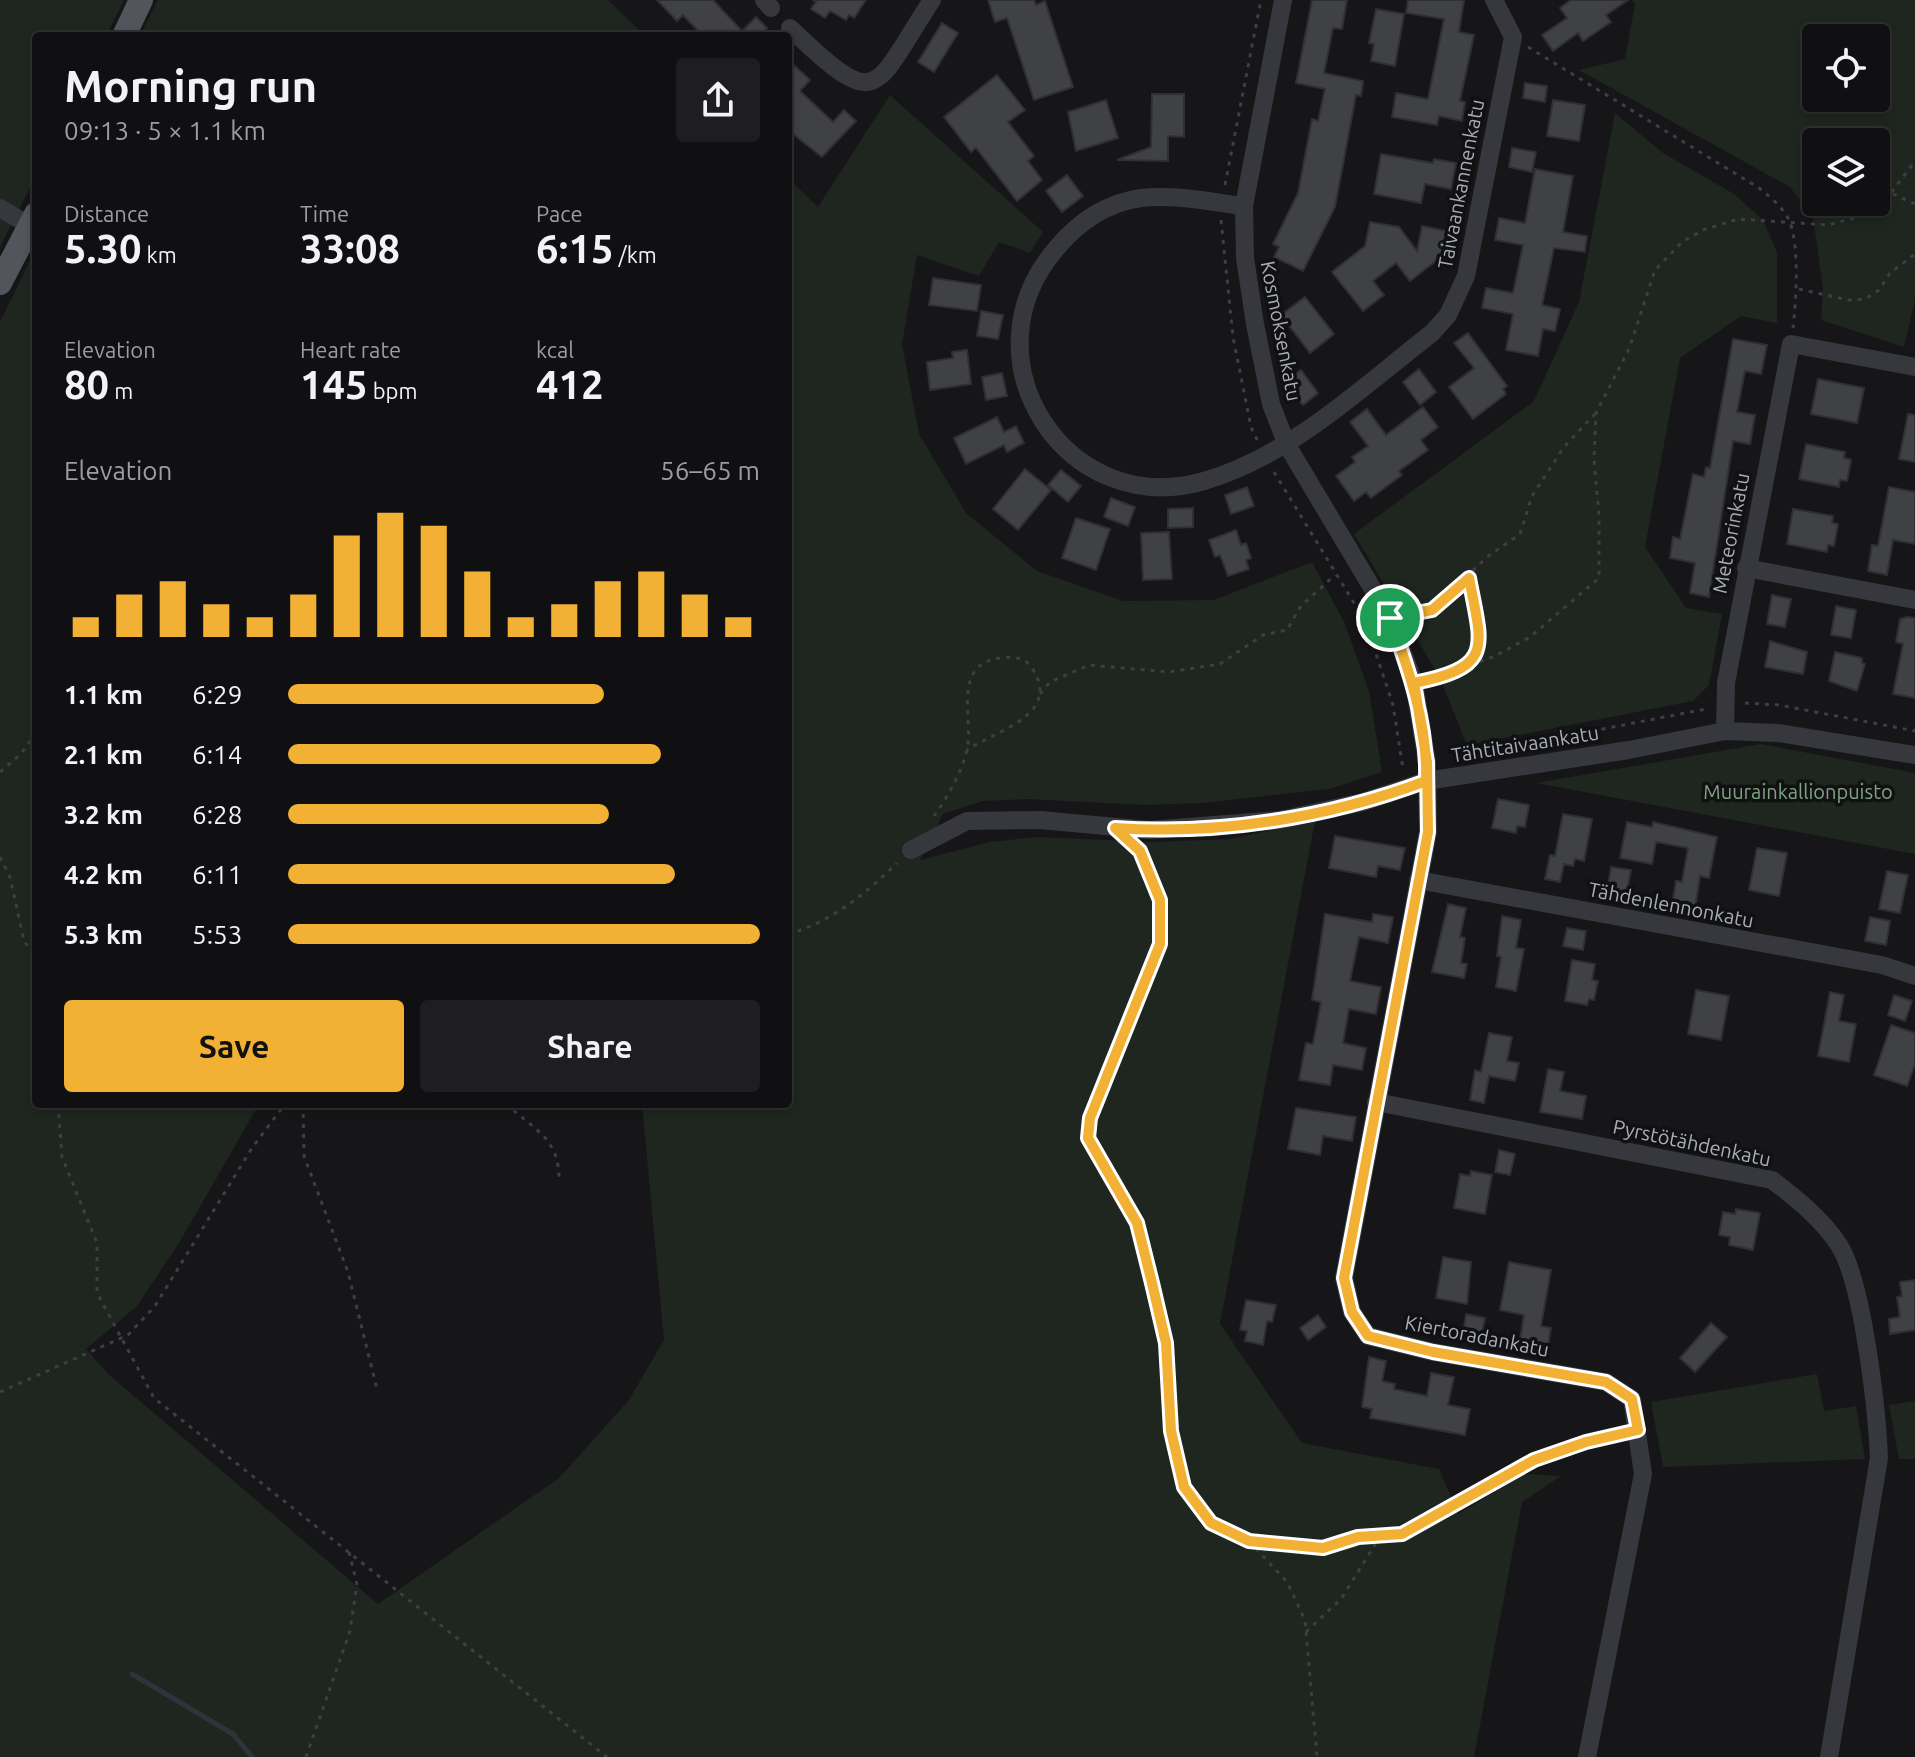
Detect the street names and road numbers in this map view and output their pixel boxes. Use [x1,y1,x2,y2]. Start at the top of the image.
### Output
street label: Taivaankannenkatu [1433,97,1488,271]
street label: Kosmoksenkatu [1257,259,1306,403]
street label: Meteorinkatu [1708,471,1753,595]
street label: Tähtitaivaankatu [1450,720,1600,767]
street label: Tähdenlennonkatu [1586,877,1756,932]
street label: Pyrstötähdenkatu [1611,1115,1773,1170]
street label: Kiertoradankatu [1403,1310,1551,1361]

